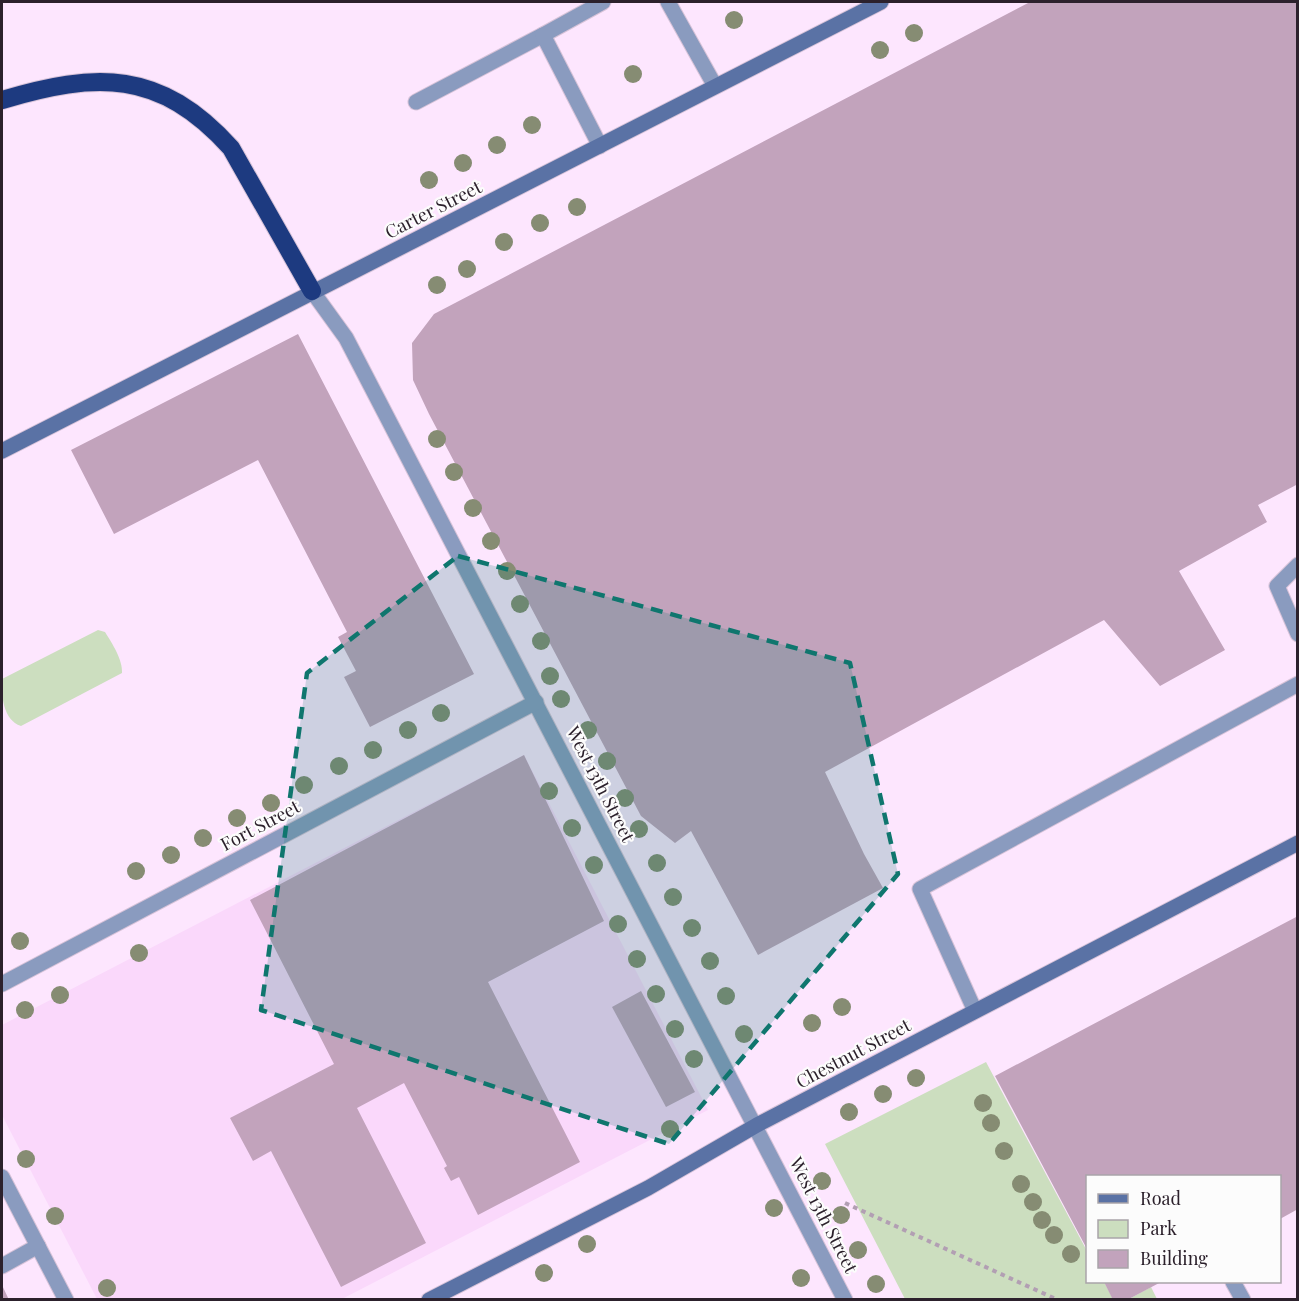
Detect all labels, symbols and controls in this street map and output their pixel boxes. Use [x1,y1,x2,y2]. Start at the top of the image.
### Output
street label: Carter Street [381,174,486,244]
street label: West 13th Street [561,721,641,847]
street label: Fort Street [216,794,304,856]
street label: Chestnut Street [791,1012,915,1093]
street label: West 13th Street [784,1152,864,1278]
legend [1086,1175,1281,1283]
text: Road [1140,1186,1181,1210]
text: Park [1140,1216,1177,1240]
text: Building [1140,1246,1208,1270]

